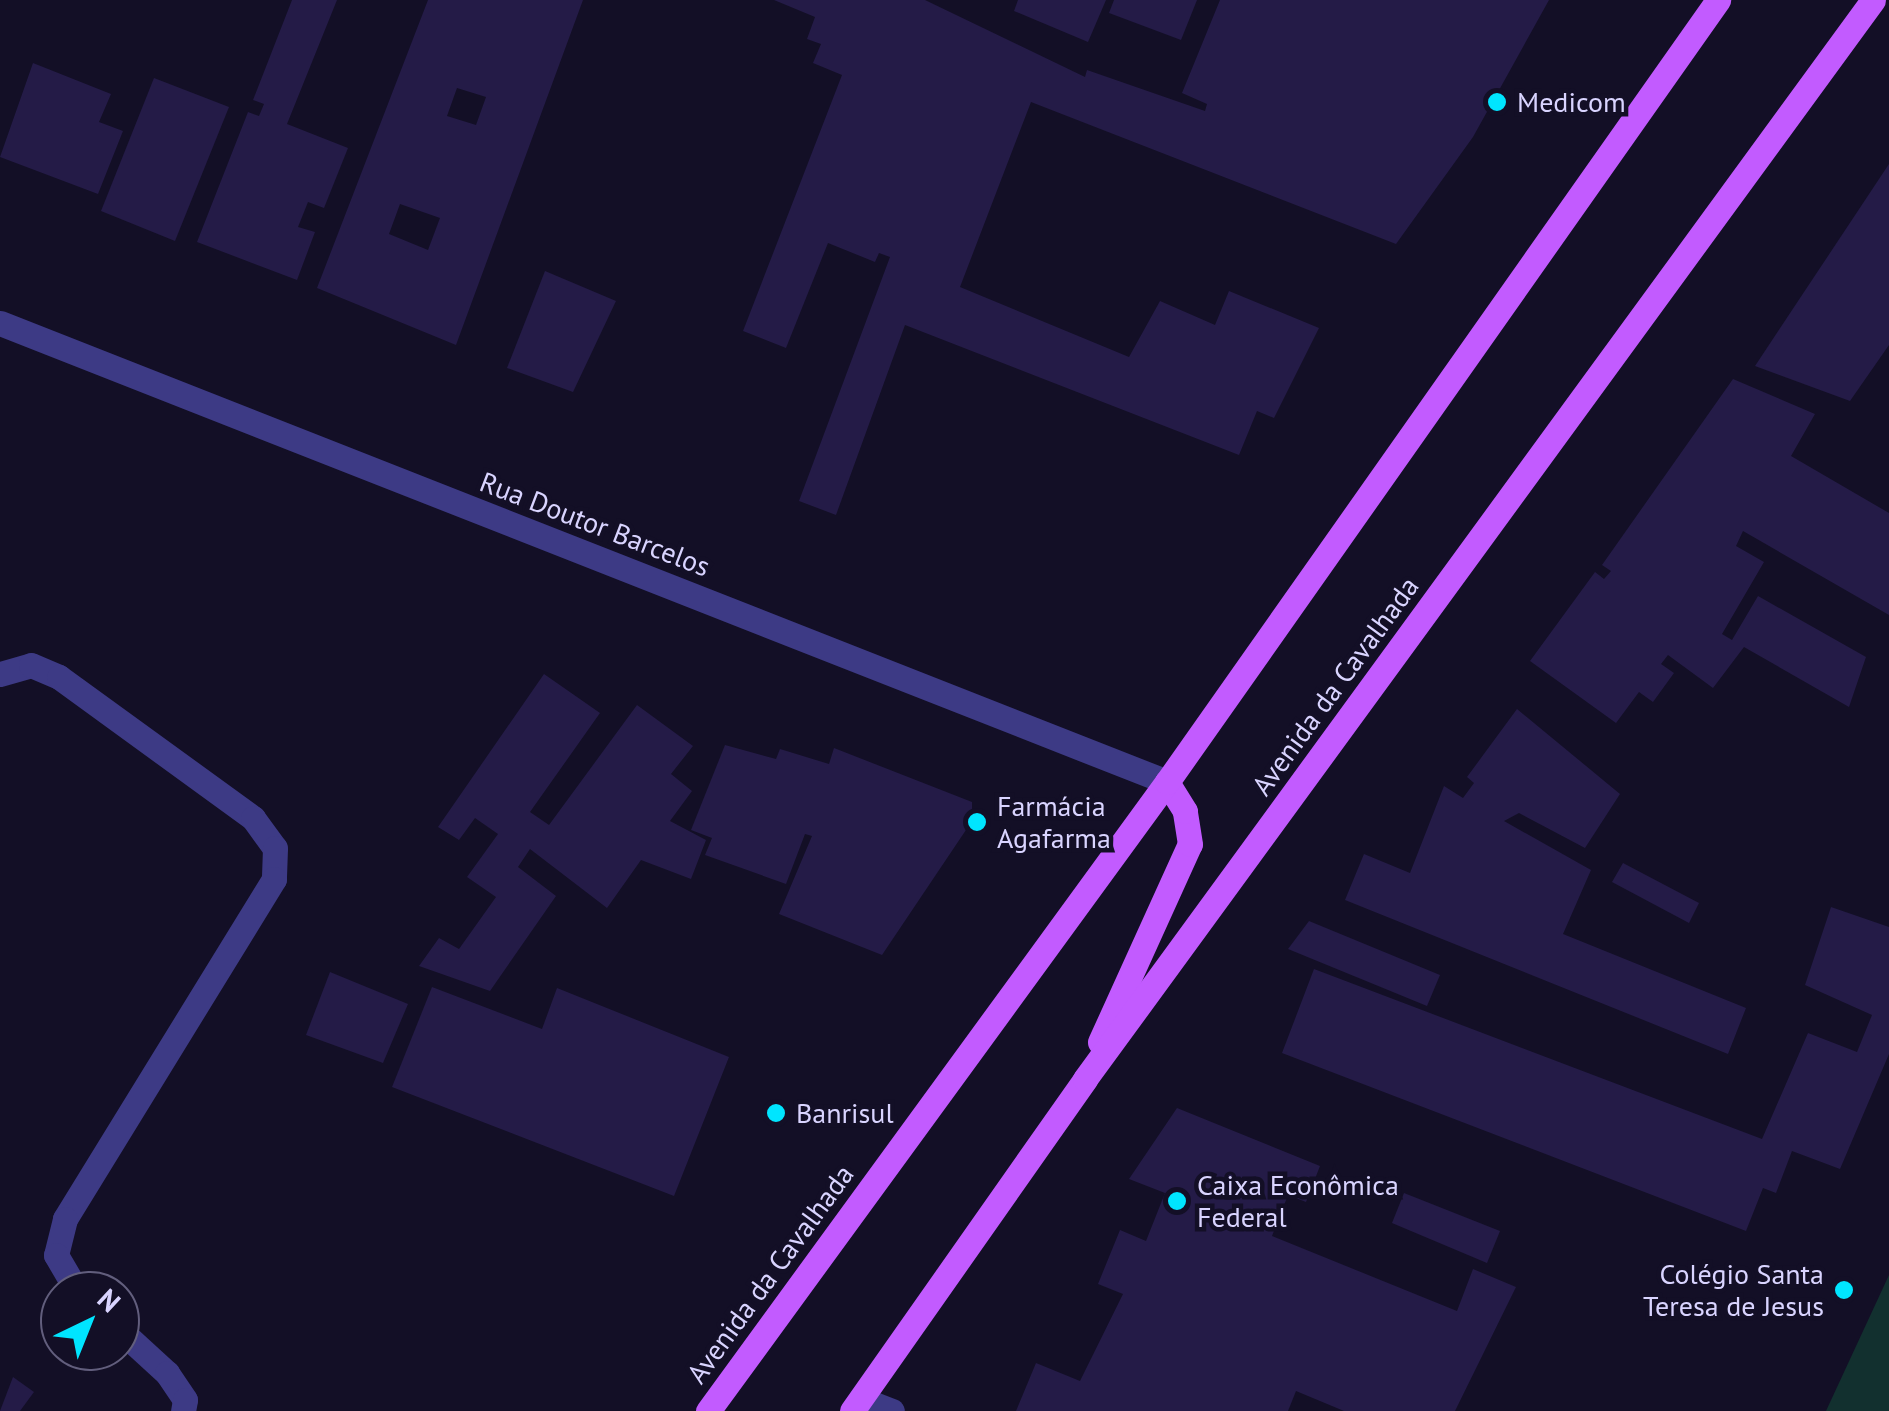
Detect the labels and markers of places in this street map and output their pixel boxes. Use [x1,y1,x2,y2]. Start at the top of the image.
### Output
place label: Medicom [1517,85,1626,119]
marker: Medicom [1486,91,1508,113]
place label: Farmácia Agafarma [997,789,1111,855]
marker: Farmácia Agafarma [966,811,988,833]
place label: Banrisul [796,1096,894,1130]
marker: Banrisul [765,1102,787,1124]
place label: Caixa Econômica Federal [1197,1168,1399,1234]
marker: Caixa Econômica Federal [1166,1190,1188,1212]
place label: Colégio Santa Teresa de Jesus [1643,1257,1824,1323]
marker: Colégio Santa Teresa de Jesus [1833,1279,1855,1301]

